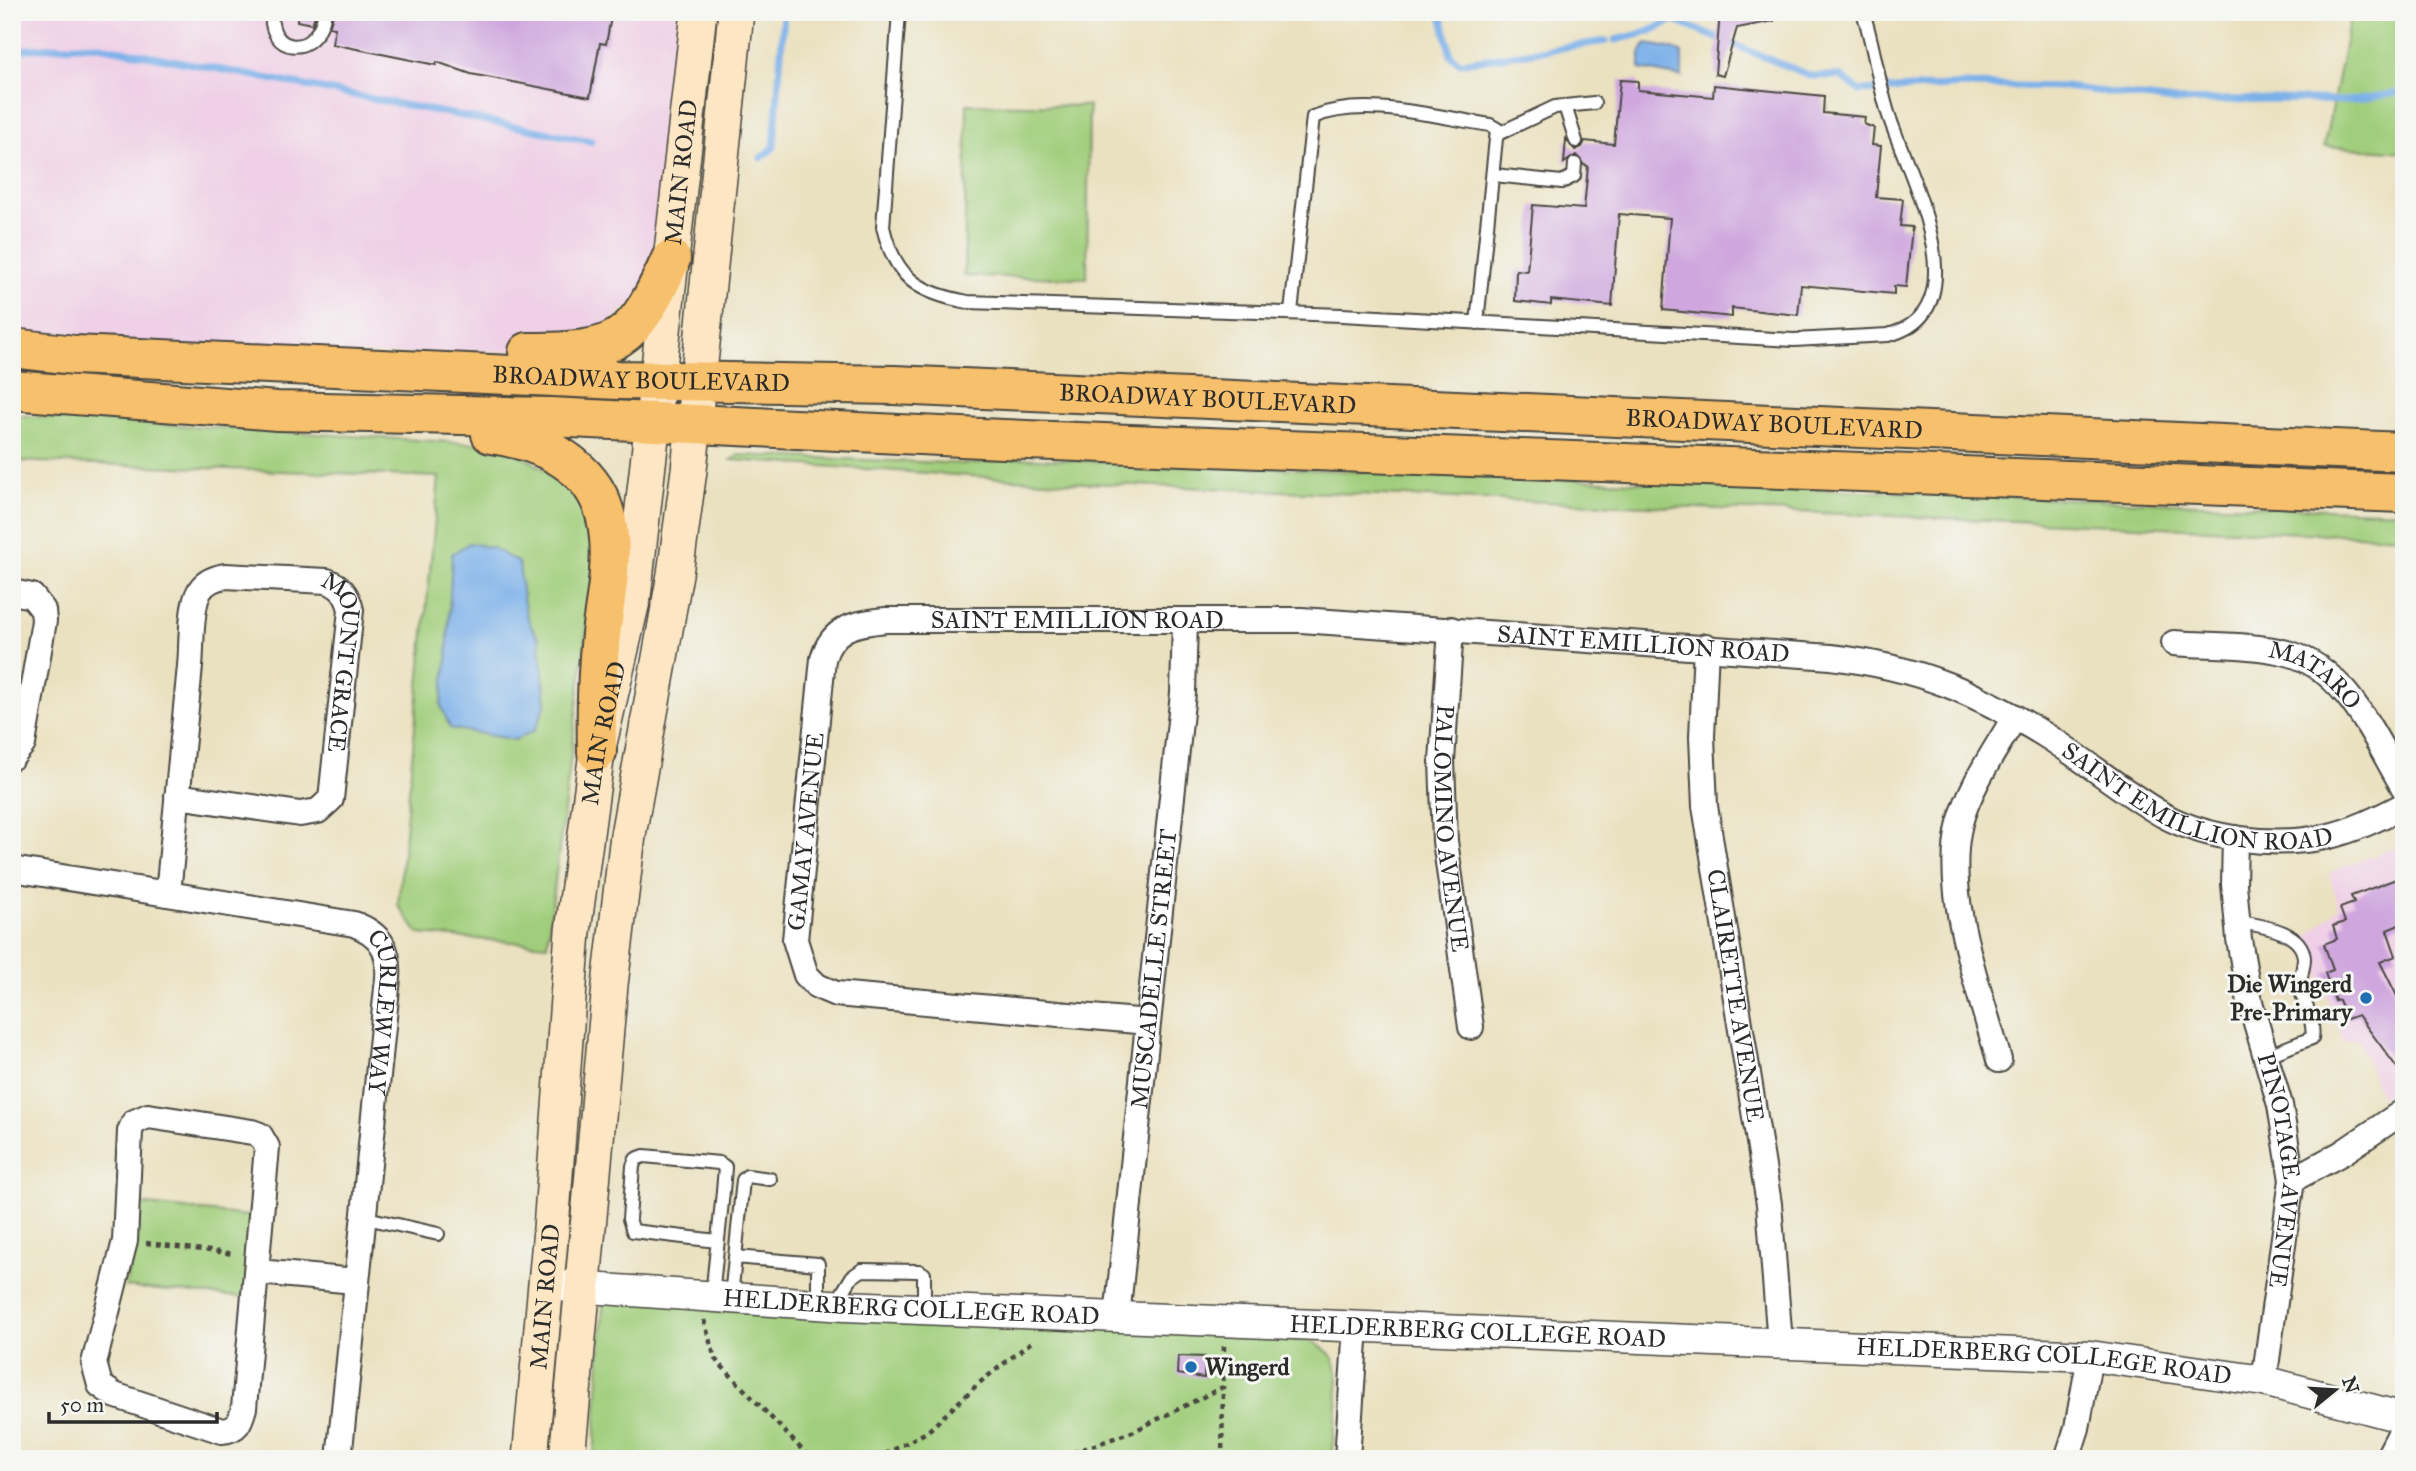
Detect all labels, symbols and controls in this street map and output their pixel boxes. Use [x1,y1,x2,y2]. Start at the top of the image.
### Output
street label: MAIN ROAD [658,98,704,247]
street label: BROADWAY BOULEVARD [492,359,790,398]
street label: BROADWAY BOULEVARD [1058,377,1357,420]
street label: BROADWAY BOULEVARD [1625,402,1923,446]
street label: MOUNT GRACE [316,565,366,754]
street label: SAINT EMILLION ROAD [931,605,1224,635]
street label: SAINT EMILLION ROAD [1496,619,1791,669]
street label: MATARO [2266,634,2368,715]
street label: MAIN ROAD [575,658,633,807]
street label: PALOMINO AVENUE [1426,704,1475,954]
street label: GAMAY AVENUE [781,731,831,932]
street label: SAINT EMILLION ROAD [2056,735,2335,857]
street label: MUSCADELLE STREET [1124,827,1184,1111]
street label: CLAIRETTE AVENUE [1700,867,1771,1124]
street label: CURLEW WAY [361,923,403,1097]
place label: Die Wingerd Pre-Primary [2227,969,2354,1027]
marker: Die Wingerd Pre-Primary [2358,990,2374,1006]
street label: PINOTAGE AVENUE [2251,1049,2307,1290]
street label: MAIN ROAD [523,1222,566,1371]
street label: HELDERBERG COLLEGE ROAD [722,1282,1100,1331]
street label: HELDERBERG COLLEGE ROAD [1289,1309,1667,1354]
street label: HELDERBERG COLLEGE ROAD [1855,1332,2233,1391]
place label: Wingerd [1205,1352,1290,1382]
north arrow [2300,1356,2370,1426]
marker: Wingerd [1183,1359,1199,1375]
text: N [2337,1374,2364,1396]
scale bar [49,1380,217,1424]
text: 50 m [60,1392,105,1418]

